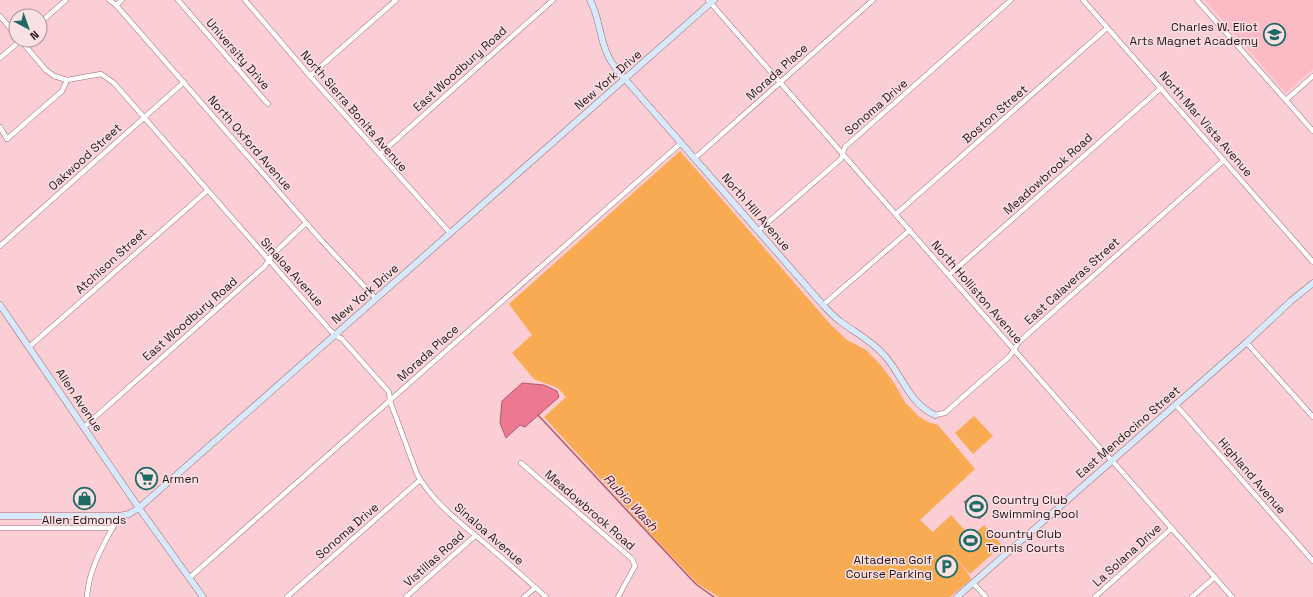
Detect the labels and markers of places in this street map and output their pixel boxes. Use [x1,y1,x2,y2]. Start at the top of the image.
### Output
place label: Charles W. Eliot Arts Magnet Academy [1130,19,1258,49]
school or university icon: Charles W. Eliot Arts Magnet Academy [1261,21,1287,47]
supermarket icon: Armen [133,466,159,492]
place label: Armen [162,471,199,487]
shop icon: Allen Edmonds [71,486,97,512]
place label: Country Club Swimming Pool [992,492,1078,522]
sports icon: Country Club Swimming Pool [963,494,989,520]
place label: Allen Edmonds [42,512,126,528]
place label: Country Club Tennis Courts [986,526,1065,556]
sports icon: Country Club Tennis Courts [957,528,983,554]
place label: Altadena Golf Course Parking [846,552,932,582]
parking icon: Altadena Golf Course Parking [934,554,960,580]

